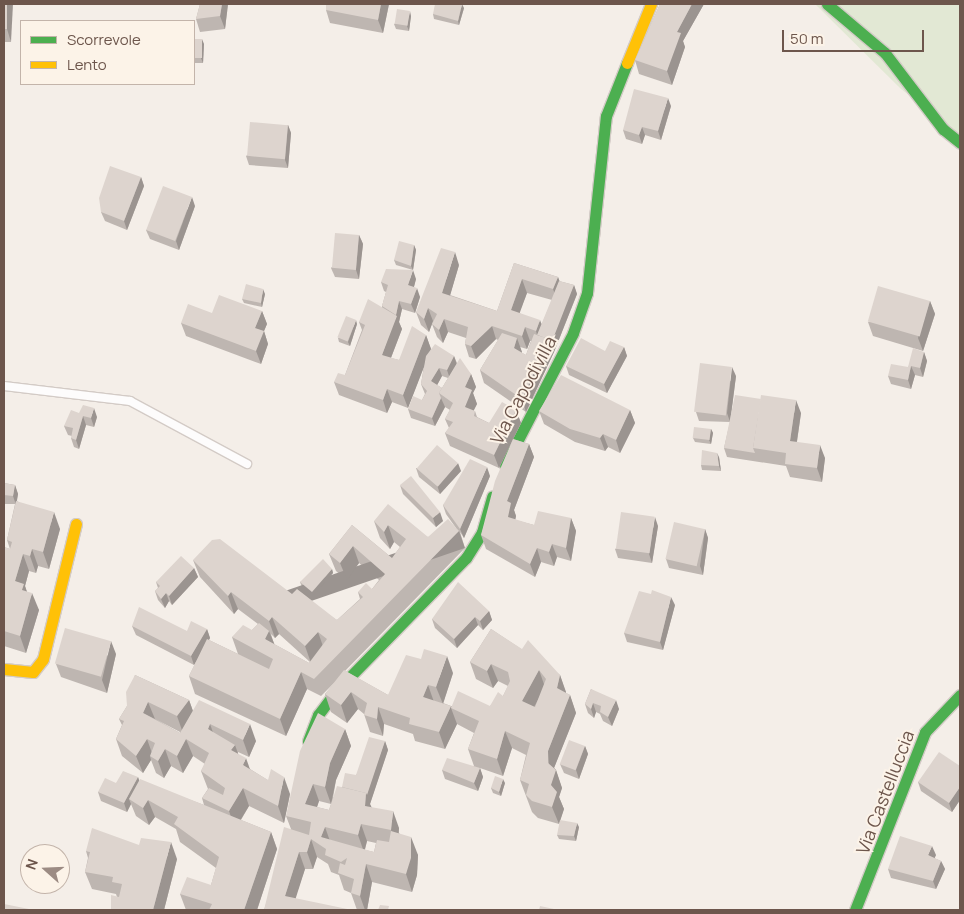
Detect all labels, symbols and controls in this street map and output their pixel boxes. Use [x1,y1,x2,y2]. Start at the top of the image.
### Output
legend [20,20,195,85]
scale bar [784,20,926,52]
text: 50 m [790,28,824,49]
text: Scorrevole [67,29,141,50]
text: Lento [67,54,107,75]
street label: Via Capodivilla [486,332,560,448]
street label: Via Castelluccia [851,727,919,857]
north arrow [20,844,70,894]
text: N [21,856,42,872]

